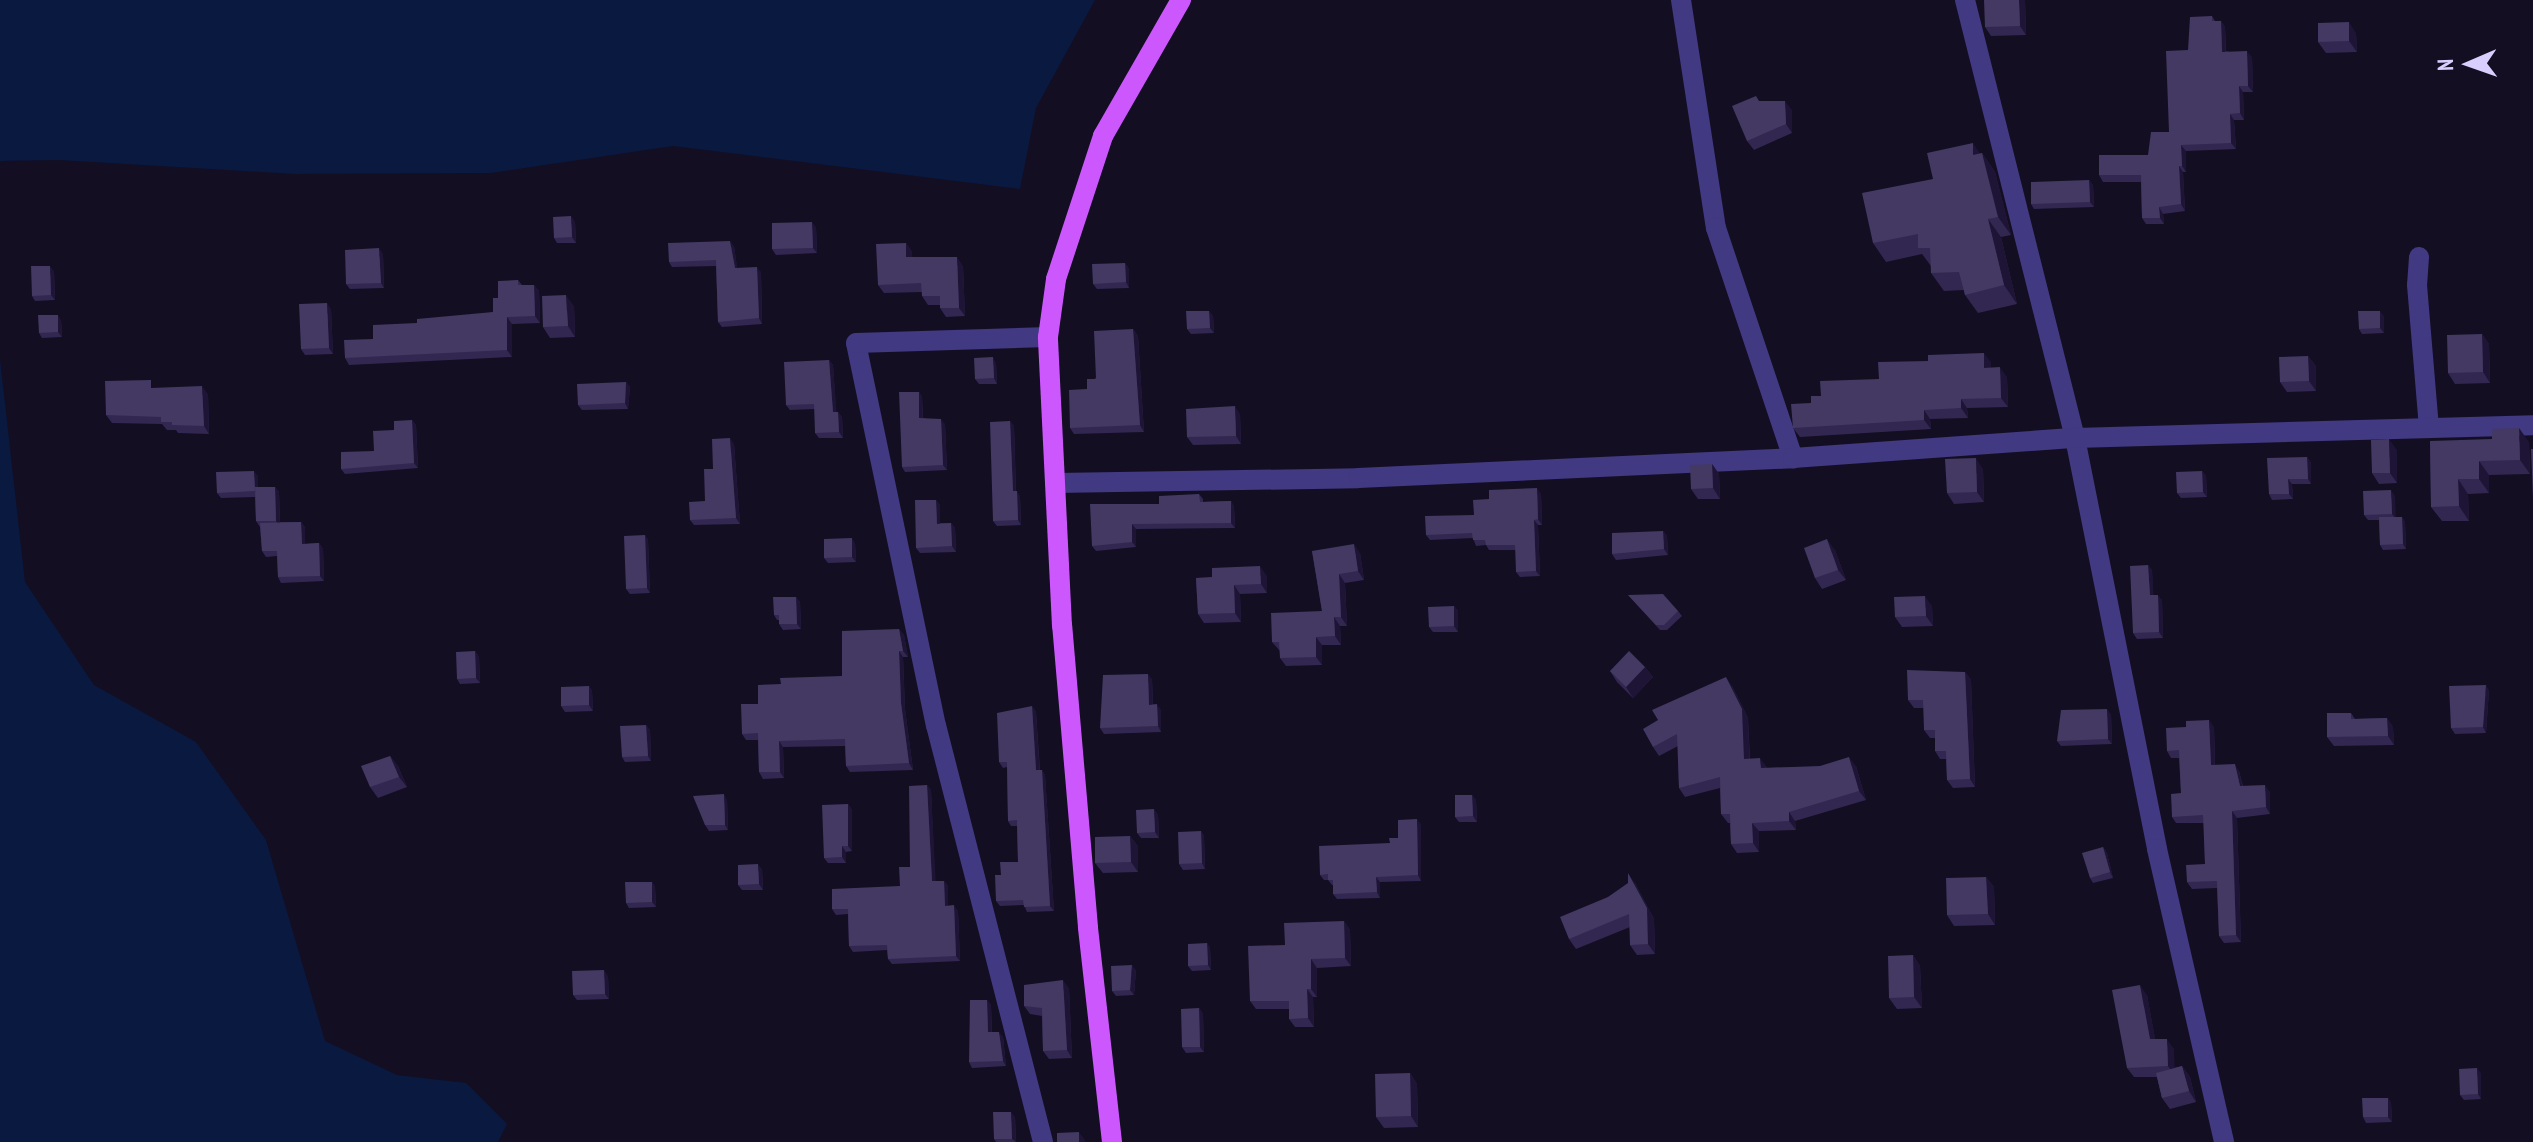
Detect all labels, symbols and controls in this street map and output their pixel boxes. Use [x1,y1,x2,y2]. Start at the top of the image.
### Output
north arrow [2429,24,2509,104]
text: N [2431,58,2459,71]

